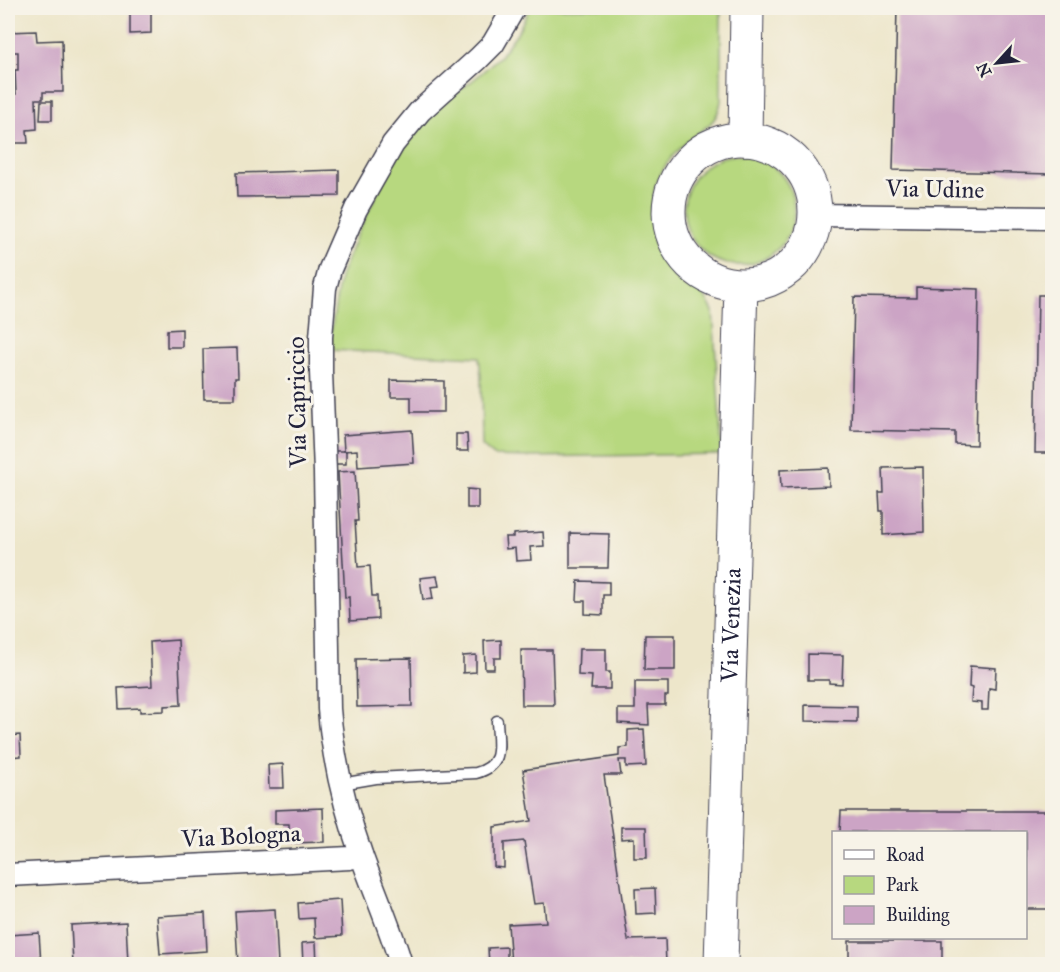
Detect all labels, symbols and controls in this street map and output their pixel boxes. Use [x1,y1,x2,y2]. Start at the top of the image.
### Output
north arrow [967,33,1027,93]
text: N [972,59,996,80]
street label: Via Udine [884,173,985,205]
street label: Via Capriccio [281,336,313,469]
street label: Via Venezia [714,567,748,684]
street label: Via Bologna [179,818,302,854]
legend [832,831,1027,939]
text: Road [886,844,924,866]
text: Park [886,874,919,896]
text: Building [886,904,950,927]

